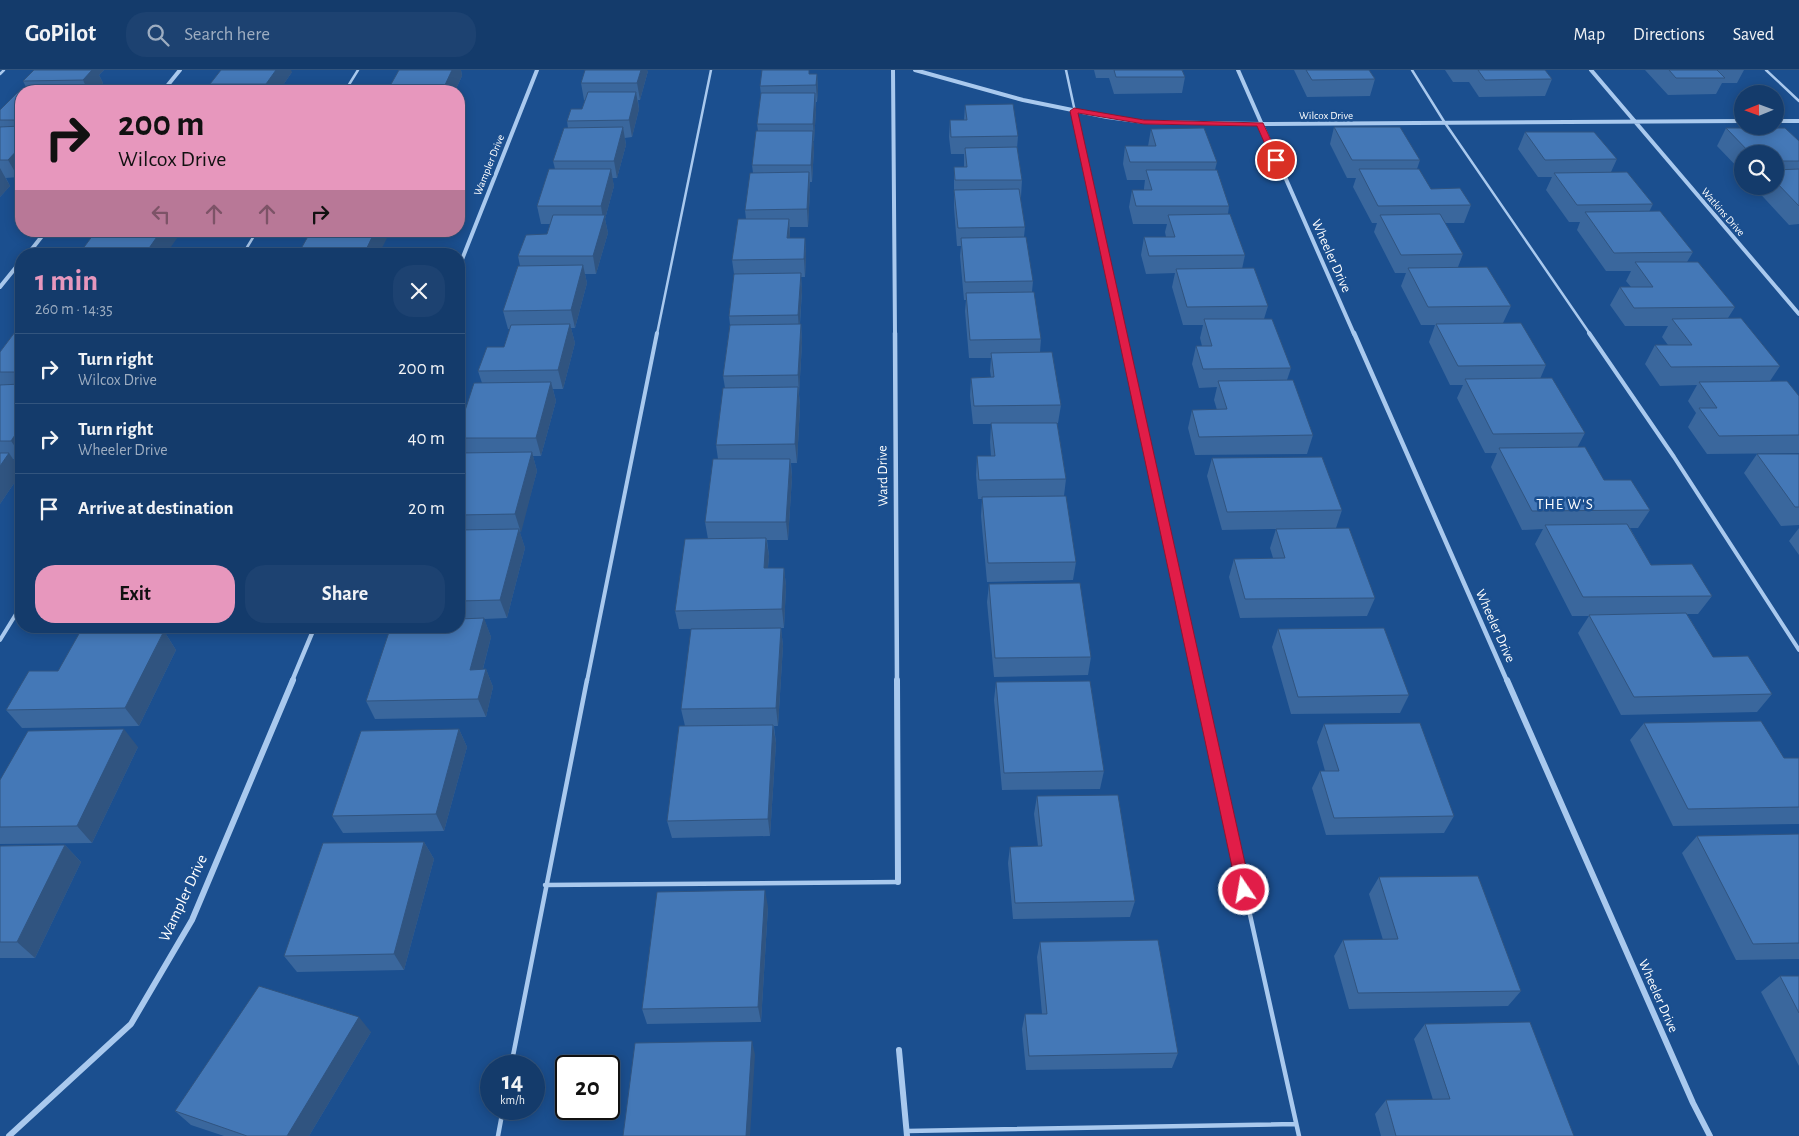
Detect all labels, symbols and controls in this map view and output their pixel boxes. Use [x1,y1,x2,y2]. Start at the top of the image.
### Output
search box [126,12,476,57]
icon: search [144,21,172,49]
text: GoPilot [25,22,96,46]
text: Search here [184,25,270,44]
text: Map [1574,26,1605,44]
text: Directions [1633,26,1705,44]
text: Saved [1733,26,1774,44]
north arrow [1734,85,1784,135]
map controls [1734,85,1784,195]
icon: right [35,105,100,170]
text: 200 m [118,107,205,142]
street label: Wilcox Drive [1299,110,1353,121]
street label: Wampler Drive [472,133,506,197]
pin [1255,139,1297,181]
button: search [1734,145,1784,195]
icon: arrive [1262,146,1290,174]
text: Wilcox Drive [118,148,226,170]
street label: Watkins Drive [1699,186,1747,238]
icon: left [147,200,175,228]
icon: ahead [200,200,228,228]
icon: ahead [253,200,281,228]
icon: right [306,200,334,228]
street label: Wheeler Drive [1309,217,1353,295]
button: close [393,265,445,317]
text: 1 min [35,266,98,296]
text: 260 m · 14:35 [35,301,113,317]
text: Turn right [78,350,153,369]
icon: right [35,355,63,383]
text: 200 m [398,359,445,378]
text: Wilcox Drive [78,372,157,388]
text: Turn right [78,420,153,439]
icon: right [35,425,63,453]
text: 40 m [407,429,445,448]
text: Wheeler Drive [78,442,168,458]
street label: Ward Drive [875,445,891,507]
icon: arrive [35,495,63,523]
district label: THE W'S [1536,497,1594,512]
text: Arrive at destination [78,499,234,518]
text: 20 m [408,499,445,518]
button: Exit [35,565,235,623]
button: Share [245,565,445,623]
street label: Wheeler Drive [1473,587,1517,665]
street label: Wampler Drive [156,852,210,944]
position arrow [1217,863,1269,915]
street label: Wheeler Drive [1636,957,1680,1035]
speed limit sign: 20 [555,1055,620,1120]
text: 14 [502,1069,523,1094]
text: km/h [500,1094,525,1106]

